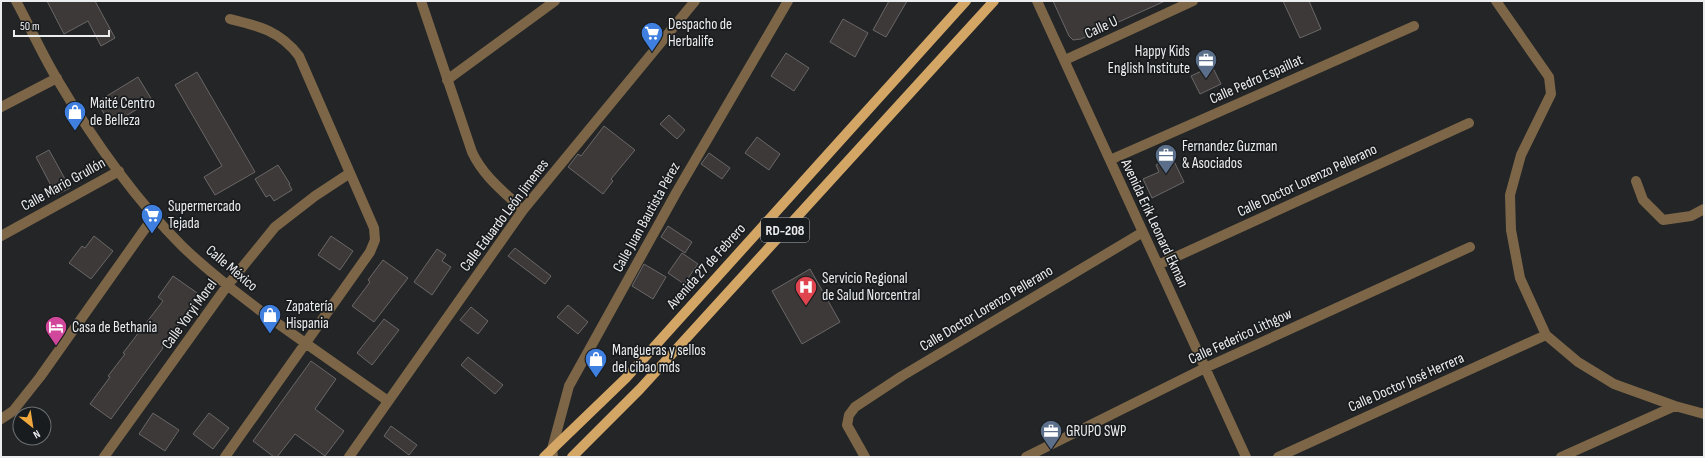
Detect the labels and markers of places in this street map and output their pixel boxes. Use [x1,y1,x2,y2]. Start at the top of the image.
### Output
place label: Despacho de Herbalife [668,15,732,51]
supermarket icon: Despacho de Herbalife [639,20,665,53]
place label: Happy Kids English Institute [1108,42,1190,78]
office icon: Happy Kids English Institute [1193,47,1219,80]
place label: Maité Centro de Belleza [90,94,155,130]
shop icon: Maité Centro de Belleza [62,99,88,132]
place label: Fernandez Guzman & Asociados [1182,137,1277,173]
office icon: Fernandez Guzman & Asociados [1153,142,1179,175]
place label: Supermercado Tejada [168,197,241,233]
supermarket icon: Supermercado Tejada [139,202,165,235]
place label: Servicio Regional de Salud Norcentral [822,269,920,305]
hospital icon: Servicio Regional de Salud Norcentral [793,274,819,307]
place label: Zapatería Hispania [286,297,333,333]
shop icon: Zapatería Hispania [257,302,283,335]
hotel icon: Casa de Bethania [43,314,69,347]
place label: Casa de Bethania [72,318,158,337]
place label: Mangueras y sellos del cibao mds [612,341,706,377]
shop icon: Mangueras y sellos del cibao mds [583,346,609,379]
office icon: GRUPO SWP [1038,418,1064,451]
place label: GRUPO SWP [1066,422,1126,441]

